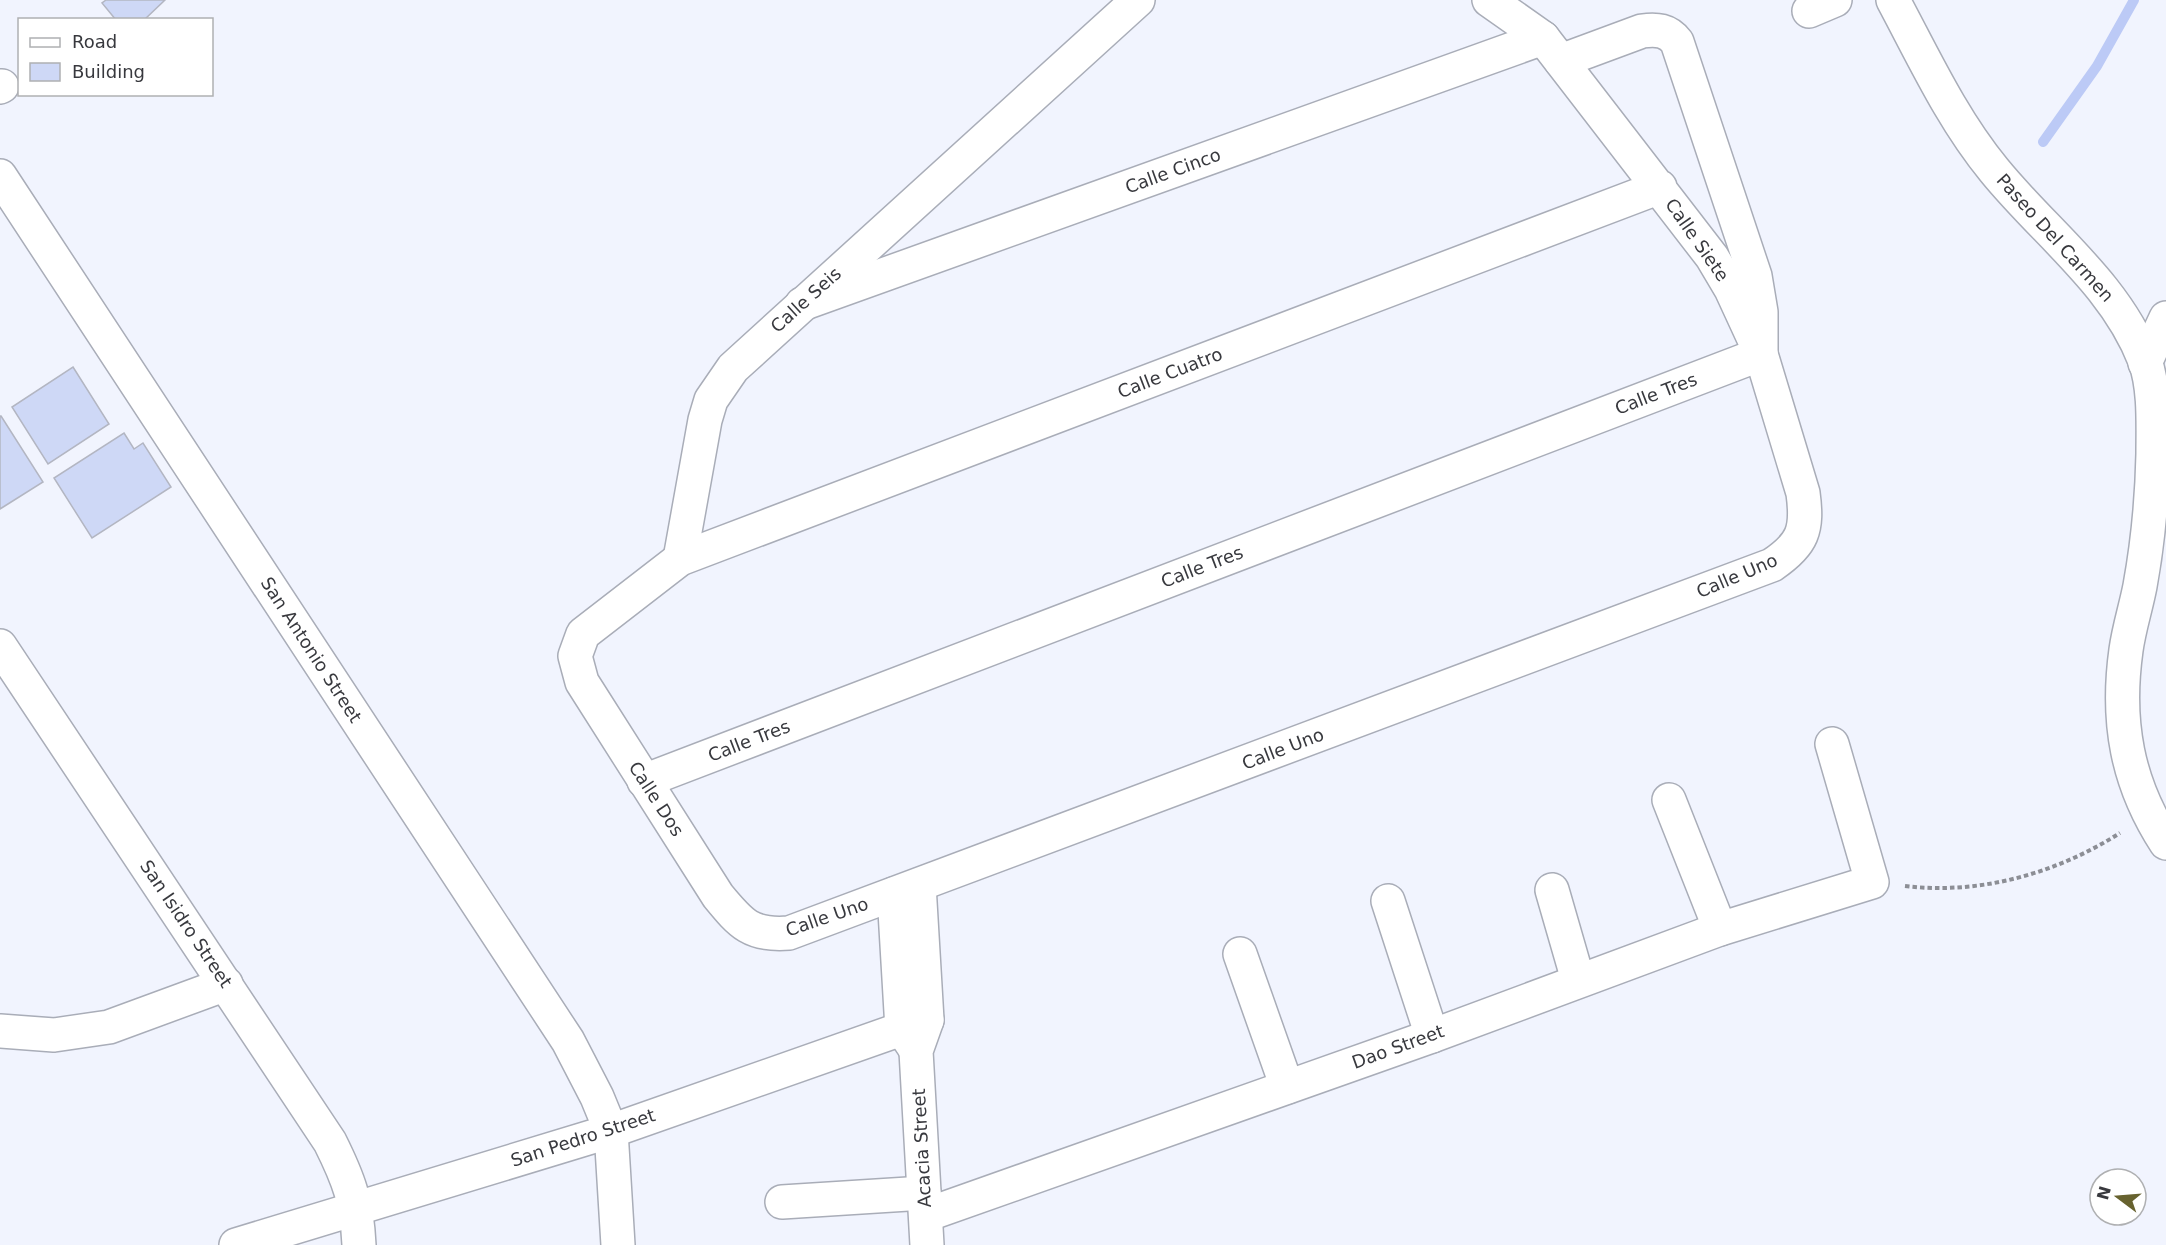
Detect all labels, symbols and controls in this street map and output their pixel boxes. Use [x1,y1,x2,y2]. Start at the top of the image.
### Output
legend [18,18,213,96]
text: Road [72,31,117,52]
text: Building [72,61,145,82]
street label: Calle Cinco [1122,144,1224,198]
street label: Paseo Del Carmen [1992,169,2118,306]
street label: Calle Siete [1661,194,1734,285]
street label: Calle Seis [766,263,845,337]
street label: Calle Cuatro [1114,343,1225,402]
street label: Calle Tres [1612,368,1700,419]
street label: Calle Tres [1158,541,1246,592]
street label: Calle Uno [1693,549,1780,602]
street label: San Antonio Street [257,573,366,726]
street label: Calle Tres [705,715,793,766]
street label: Calle Uno [1239,723,1327,774]
street label: Calle Dos [625,758,688,840]
street label: San Isidro Street [136,856,237,991]
street label: Calle Uno [783,893,871,940]
street label: Dao Street [1349,1020,1447,1073]
street label: Acacia Street [908,1088,935,1208]
street label: San Pedro Street [508,1104,658,1171]
north arrow [2088,1167,2148,1227]
text: N [2093,1184,2115,1202]

